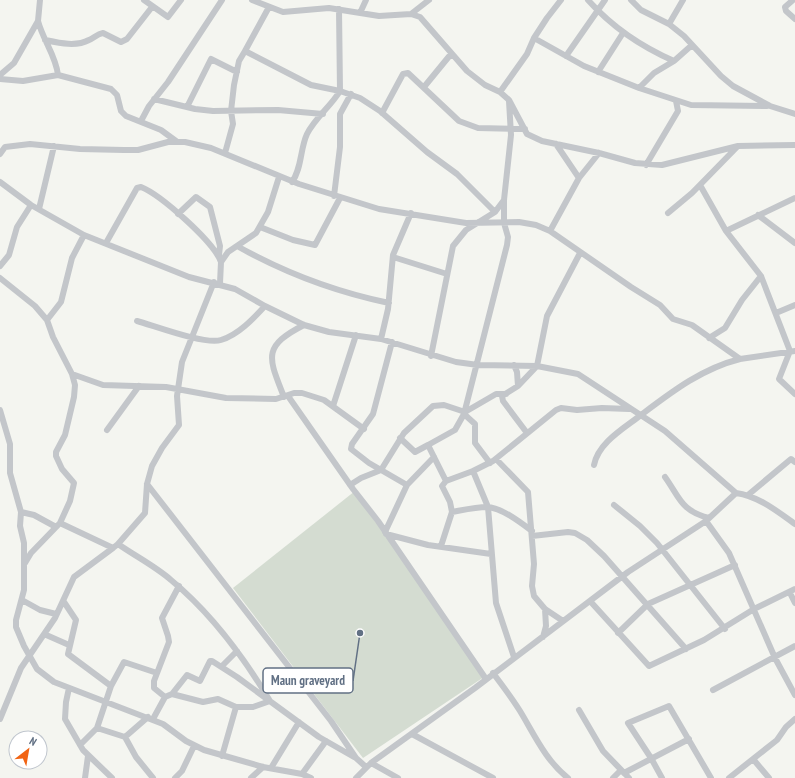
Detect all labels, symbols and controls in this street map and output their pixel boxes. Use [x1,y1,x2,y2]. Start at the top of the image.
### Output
callout: Maun graveyard [263,668,353,693]
text: Maun graveyard [271,672,345,689]
north arrow [8,730,48,770]
text: N [27,734,39,749]

